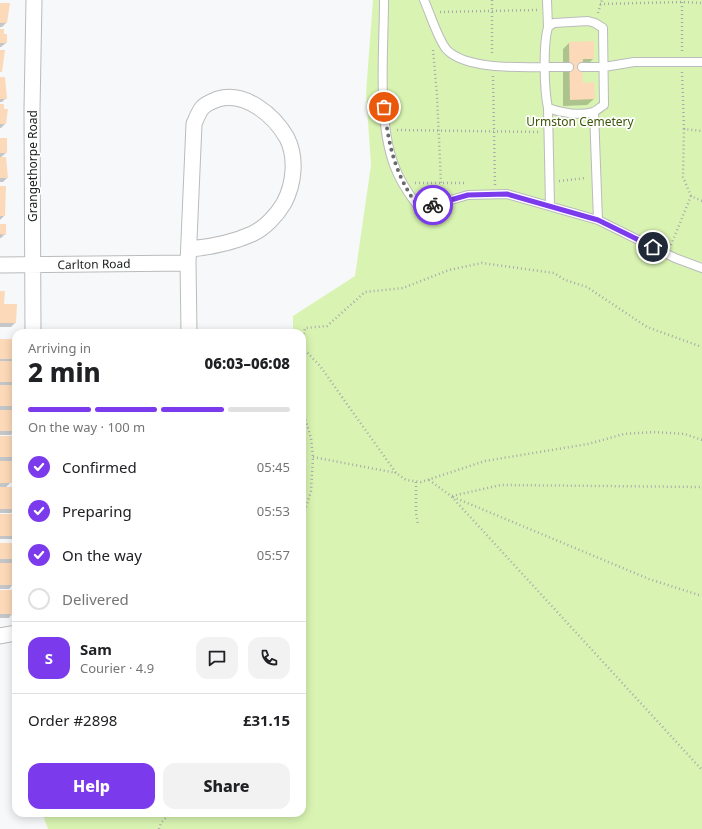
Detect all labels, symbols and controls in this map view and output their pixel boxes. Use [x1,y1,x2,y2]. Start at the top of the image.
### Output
pin [367,90,401,124]
icon: bag [373,96,395,118]
street label: Grangethorpe Road [24,110,41,222]
park label: Urmston Cemetery [526,113,635,130]
courier [413,185,453,225]
icon: bike [422,194,444,216]
pin [636,230,670,264]
icon: home [642,236,664,258]
street label: Carlton Road [57,255,131,273]
text: Arriving in [28,339,91,357]
text: 06:03–06:08 [205,353,290,373]
text: 2 min [28,354,101,390]
text: On the way · 100 m [28,418,145,436]
icon: check [28,456,50,478]
text: Confirmed [62,457,137,477]
text: 05:45 [257,458,290,476]
icon: check [28,500,50,522]
text: Preparing [62,501,132,521]
text: 05:53 [257,502,290,520]
icon: check [28,544,50,566]
text: On the way [62,545,142,565]
text: 05:57 [257,546,290,564]
text: Delivered [62,589,129,609]
button: chat [196,637,238,679]
button: phone [248,637,290,679]
text: Sam [80,639,112,659]
text: S [45,648,53,668]
text: Courier · 4.9 [80,659,154,677]
text: Order #2898 [28,710,117,730]
text: £31.15 [243,710,290,730]
button: Help [28,763,155,809]
button: Share [163,763,290,809]

